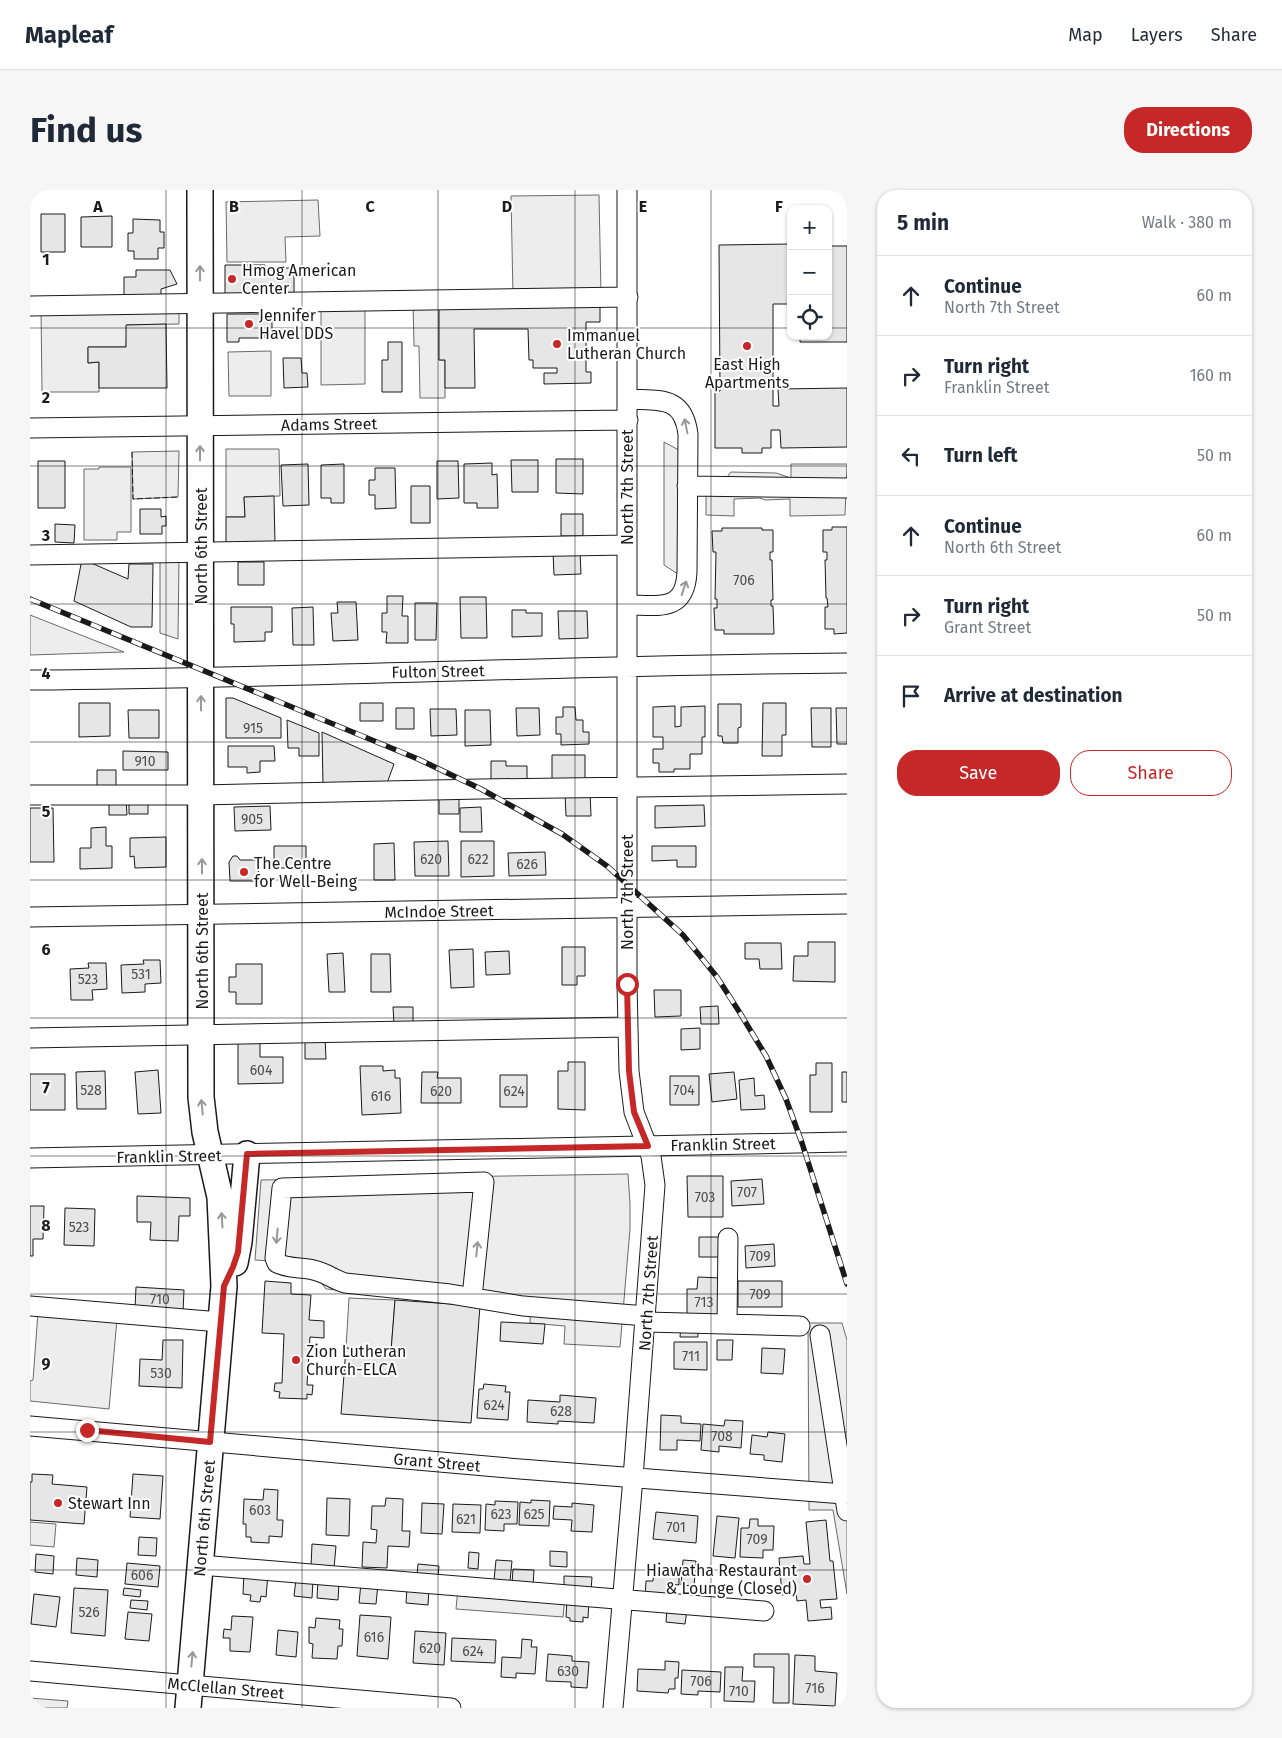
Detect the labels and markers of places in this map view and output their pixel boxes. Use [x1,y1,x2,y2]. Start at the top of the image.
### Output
place label: Hmog American Center [242,261,356,298]
marker: Hmog American Center [226,273,238,285]
place label: Jennifer Havel DDS [259,306,333,343]
marker: Jennifer Havel DDS [243,318,255,330]
place label: Immanuel Lutheran Church [567,326,686,363]
marker: Immanuel Lutheran Church [551,338,563,350]
marker: East High Apartments [741,340,753,352]
place label: East High Apartments [705,355,789,392]
place label: The Centre for Well-Being [254,854,358,891]
marker: The Centre for Well-Being [238,866,250,878]
place label: Zion Lutheran Church-ELCA [306,1342,406,1379]
marker: Zion Lutheran Church-ELCA [290,1354,302,1366]
place label: Stewart Inn [68,1494,151,1513]
marker: Stewart Inn [52,1497,64,1509]
place label: Hiawatha Restaurant & Lounge (Closed) [646,1561,797,1598]
marker: Hiawatha Restaurant & Lounge (Closed) [801,1573,813,1585]

